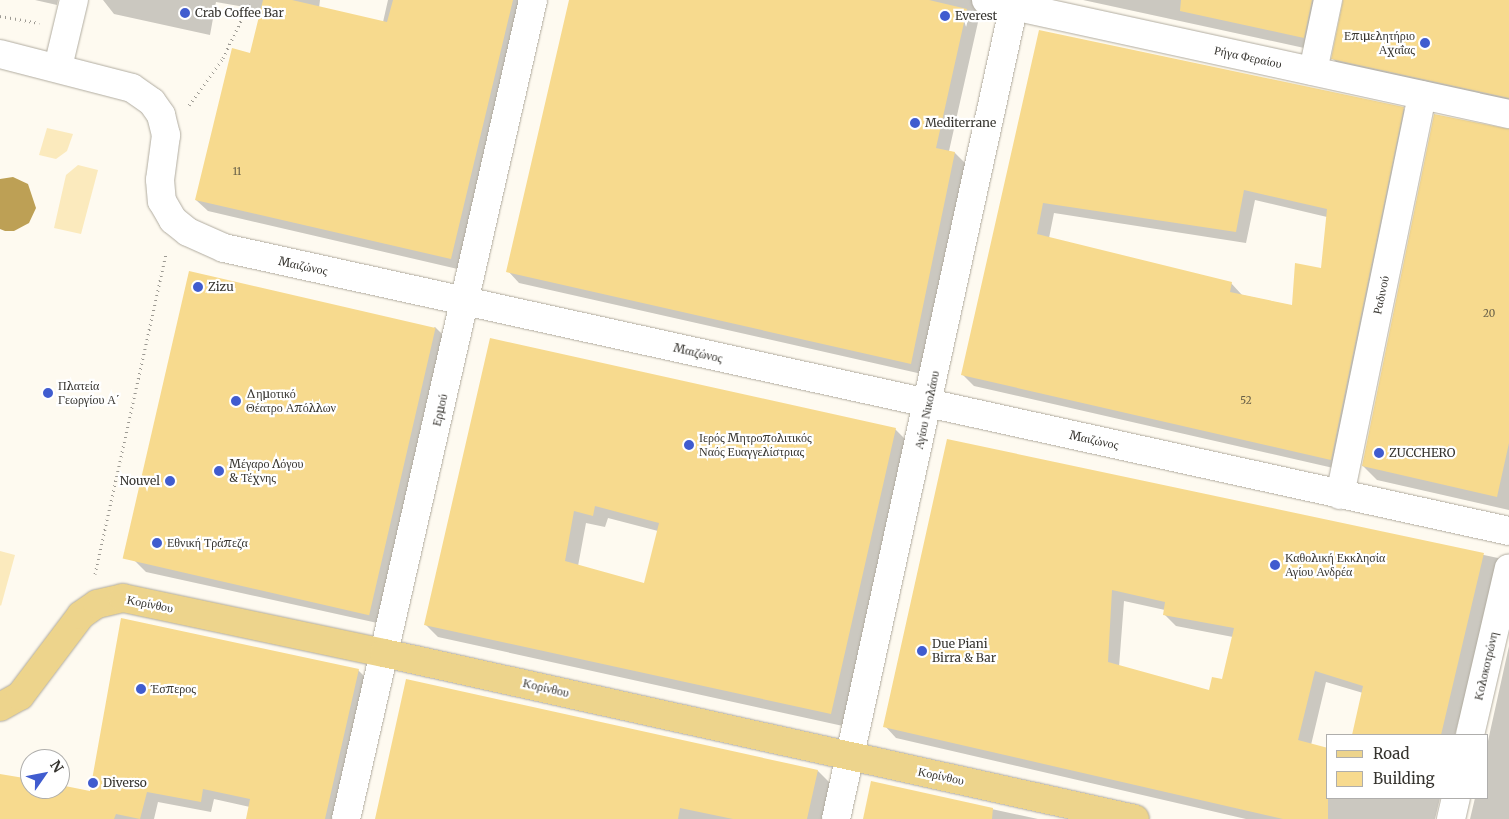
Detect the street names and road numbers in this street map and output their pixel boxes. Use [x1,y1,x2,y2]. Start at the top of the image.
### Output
street label: Ρήγα Φεραίου [1213,43,1283,71]
street label: Μαιζώνος [277,254,329,278]
street label: Ραδινού [1370,274,1392,316]
street label: Μαιζώνος [672,340,724,366]
street label: Αγίου Νικολάου [912,369,942,451]
street label: Ερμού [429,392,451,428]
street label: Μαιζώνος [1068,428,1120,452]
street label: Κορίνθου [126,592,174,616]
street label: Κολοκοτρώνη [1471,630,1501,702]
street label: Κορίνθου [521,676,571,700]
street label: Κορίνθου [917,764,965,788]

